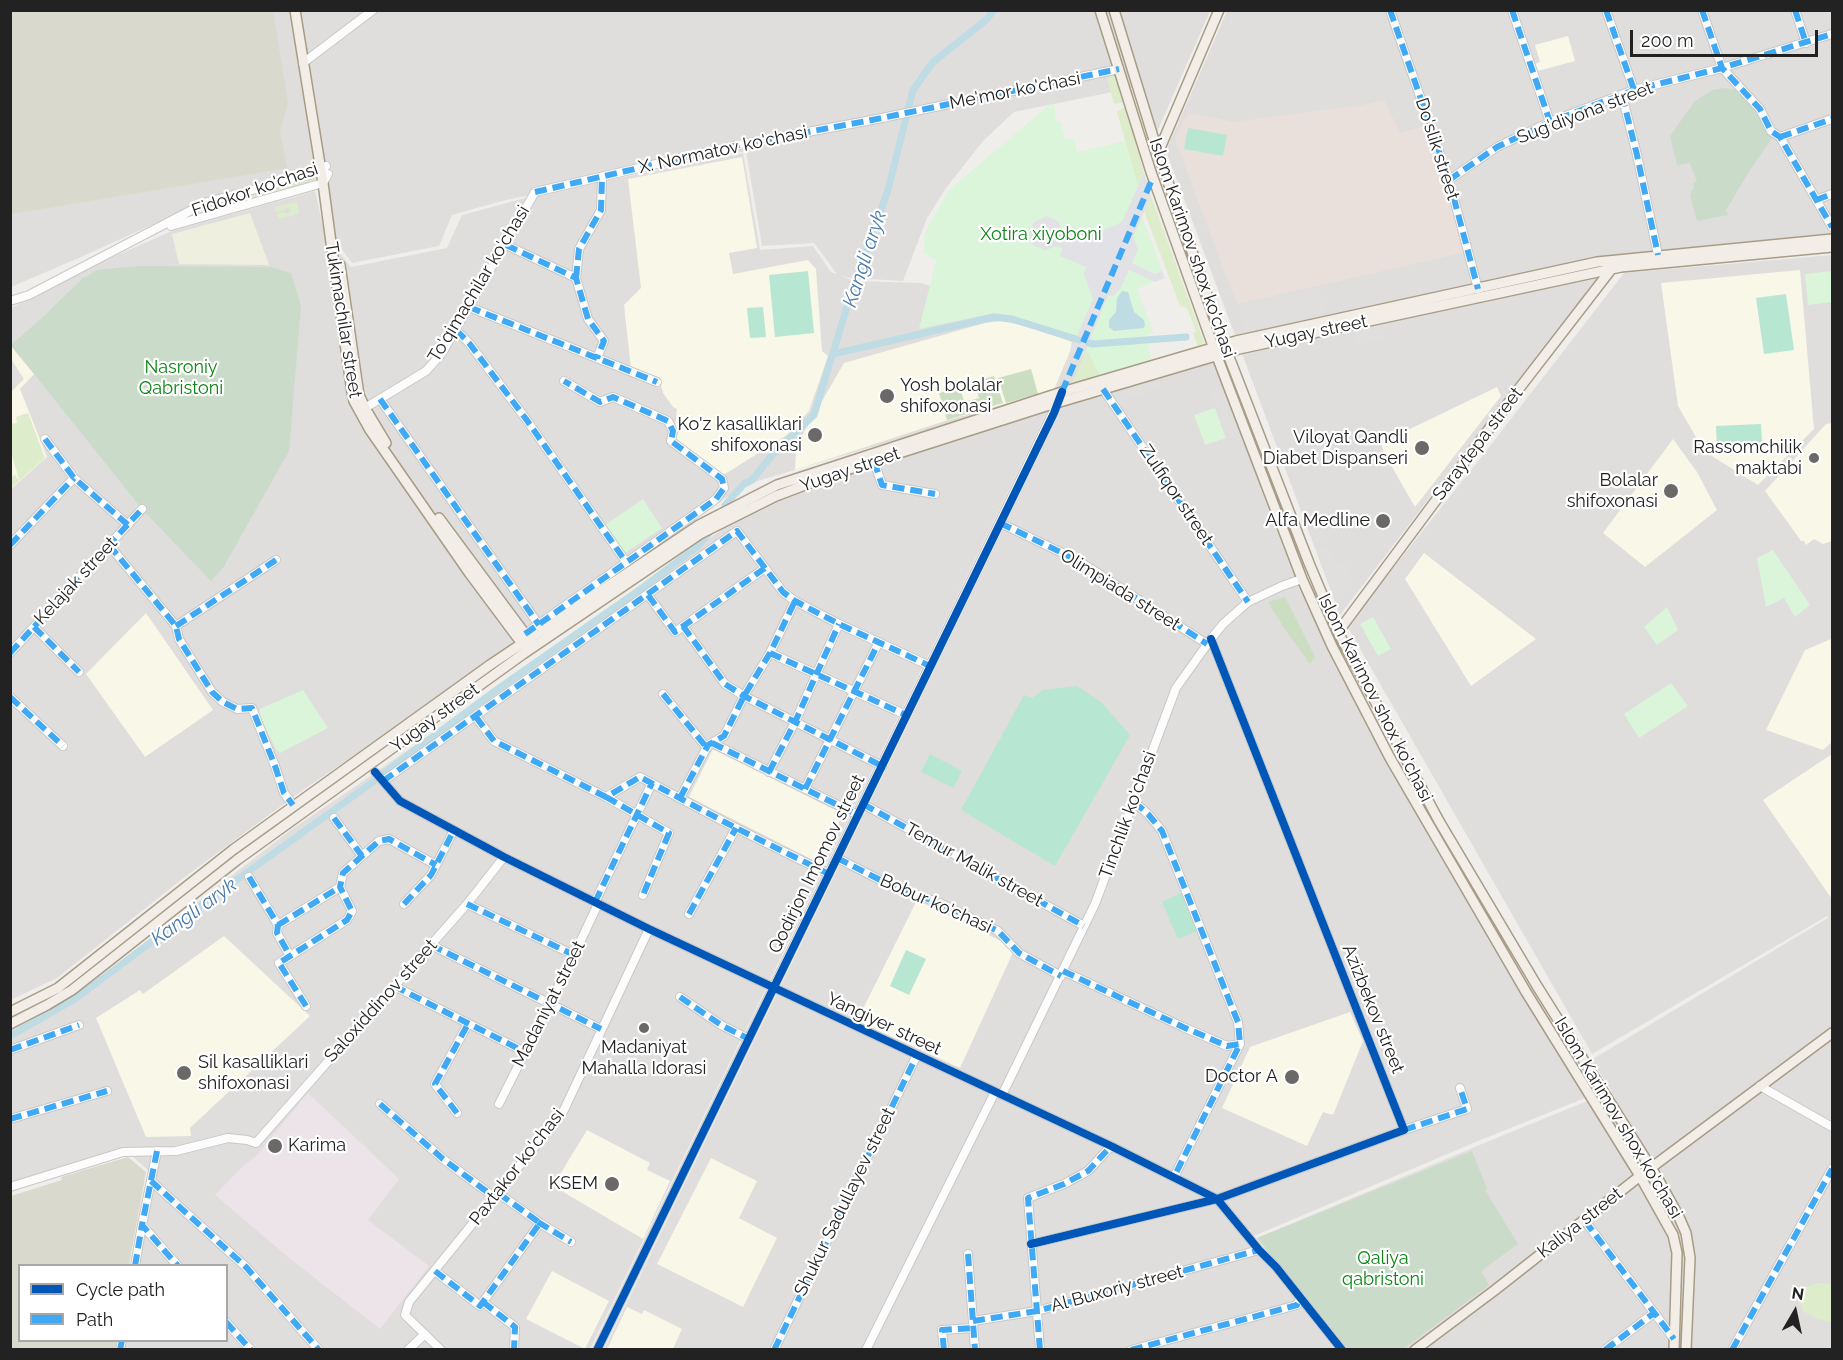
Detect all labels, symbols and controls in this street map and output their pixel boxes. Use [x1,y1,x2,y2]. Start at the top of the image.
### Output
scale bar [1633,18,1820,56]
text: 200 m [1641,30,1694,51]
street label: Me'mor ko'chasi [948,68,1082,114]
street label: Sug'diyona street [1514,77,1656,149]
street label: Do'slik street [1410,95,1464,203]
street label: X. Normatov ko'chasi [637,122,809,178]
street label: Islom Karimov shox ko'chasi [1144,135,1240,361]
street label: Fidokor ko'chasi [189,158,321,222]
street label: To'qimachilar ko'chasi [424,202,534,366]
water label: Kangli aryk [838,208,892,310]
park label: Xotira xiyoboni [980,224,1102,246]
street label: Tukimachilar street [320,240,366,400]
street label: Yugay street [1263,311,1369,353]
park label: Nasroniy Qabristoni [139,357,223,400]
place label: Yosh bolalar shifoxonasi [900,375,1002,418]
street label: Saraytepa street [1428,383,1528,505]
marker: Yosh bolalar shifoxonasi [878,387,896,405]
place label: Ko'z kasalliklari shifoxonasi [678,414,802,456]
marker: Ko'z kasalliklari shifoxonasi [806,426,824,444]
place label: Viloyat Qandli Diabet Dispanseri [1263,427,1408,470]
place label: Rassomchilik maktabi [1693,437,1802,480]
marker: Viloyat Qandli Diabet Dispanseri [1413,439,1431,457]
street label: Zulfiqor street [1135,441,1217,549]
street label: Yugay street [797,443,903,497]
marker: Rassomchilik maktabi [1807,451,1821,465]
place label: Bolalar shifoxonasi [1567,470,1658,512]
marker: Bolalar shifoxonasi [1662,482,1680,500]
place label: Alfa Medline [1265,510,1370,532]
marker: Alfa Medline [1374,512,1392,530]
street label: Kelajak street [30,533,122,629]
street label: Olimpiada street [1056,545,1184,635]
street label: Islom Karimov shox ko'chasi [1313,590,1437,806]
street label: Yugay street [387,679,483,757]
street label: Tinchlik ko'chasi [1095,748,1161,882]
street label: Qodirjon Imomov street [764,771,870,957]
street label: Temur Malik street [901,818,1047,912]
street label: Bobur ko'chasi [877,870,995,938]
water label: Kangli aryk [146,873,242,951]
street label: Saloxiddinov street [320,935,442,1067]
street label: Madaniyat street [508,937,590,1071]
street label: Azizbekov street [1337,941,1409,1077]
street label: Yangiyer street [823,988,945,1060]
street label: Islom Karimov shox ko'chasi [1549,1013,1687,1223]
marker: Madaniyat Mahalla Idorasi [637,1021,651,1035]
place label: Madaniyat Mahalla Idorasi [582,1037,706,1080]
place label: Sil kasalliklari shifoxonasi [198,1052,308,1094]
marker: Sil kasalliklari shifoxonasi [175,1064,193,1082]
place label: Doctor A [1205,1066,1278,1088]
marker: Doctor A [1283,1068,1301,1086]
street label: Shukur Sadullayev street [790,1104,900,1300]
street label: Paxtakor ko'chasi [465,1105,569,1229]
place label: Karima [288,1135,346,1157]
marker: Karima [266,1137,284,1155]
place label: KSEM [549,1173,598,1195]
marker: KSEM [603,1175,621,1193]
street label: Kaliya street [1533,1183,1627,1263]
park label: Qaliya qabristoni [1342,1248,1424,1290]
street label: Al Buxoriy street [1048,1261,1186,1317]
legend [18,1264,228,1342]
text: Cycle path [76,1279,165,1300]
north arrow [1765,1282,1825,1342]
text: N [1790,1283,1805,1304]
text: Path [76,1309,113,1330]

